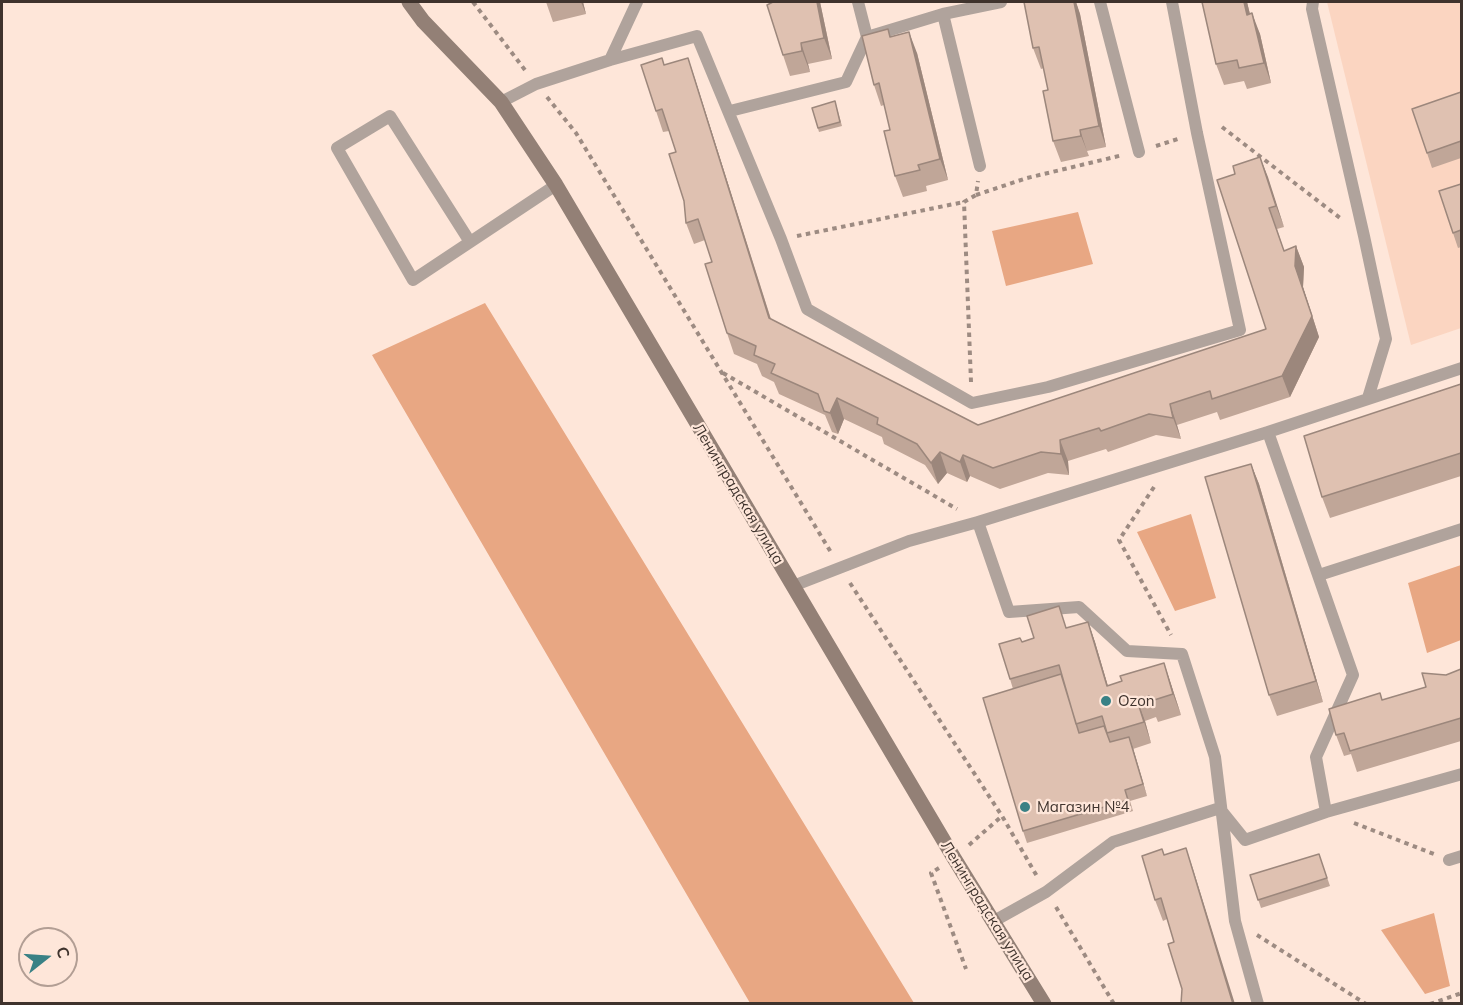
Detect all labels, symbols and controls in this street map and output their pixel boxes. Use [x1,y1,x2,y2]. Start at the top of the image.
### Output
street label: Ленинградская улица [689,420,787,568]
place label: Ozon [1118,692,1155,710]
marker: Ozon [1099,694,1113,708]
place label: Магазин №4 [1037,798,1130,816]
marker: Магазин №4 [1018,800,1032,814]
street label: Ленинградская улица [937,838,1037,984]
north arrow [18,927,78,987]
text: С [52,944,74,960]

